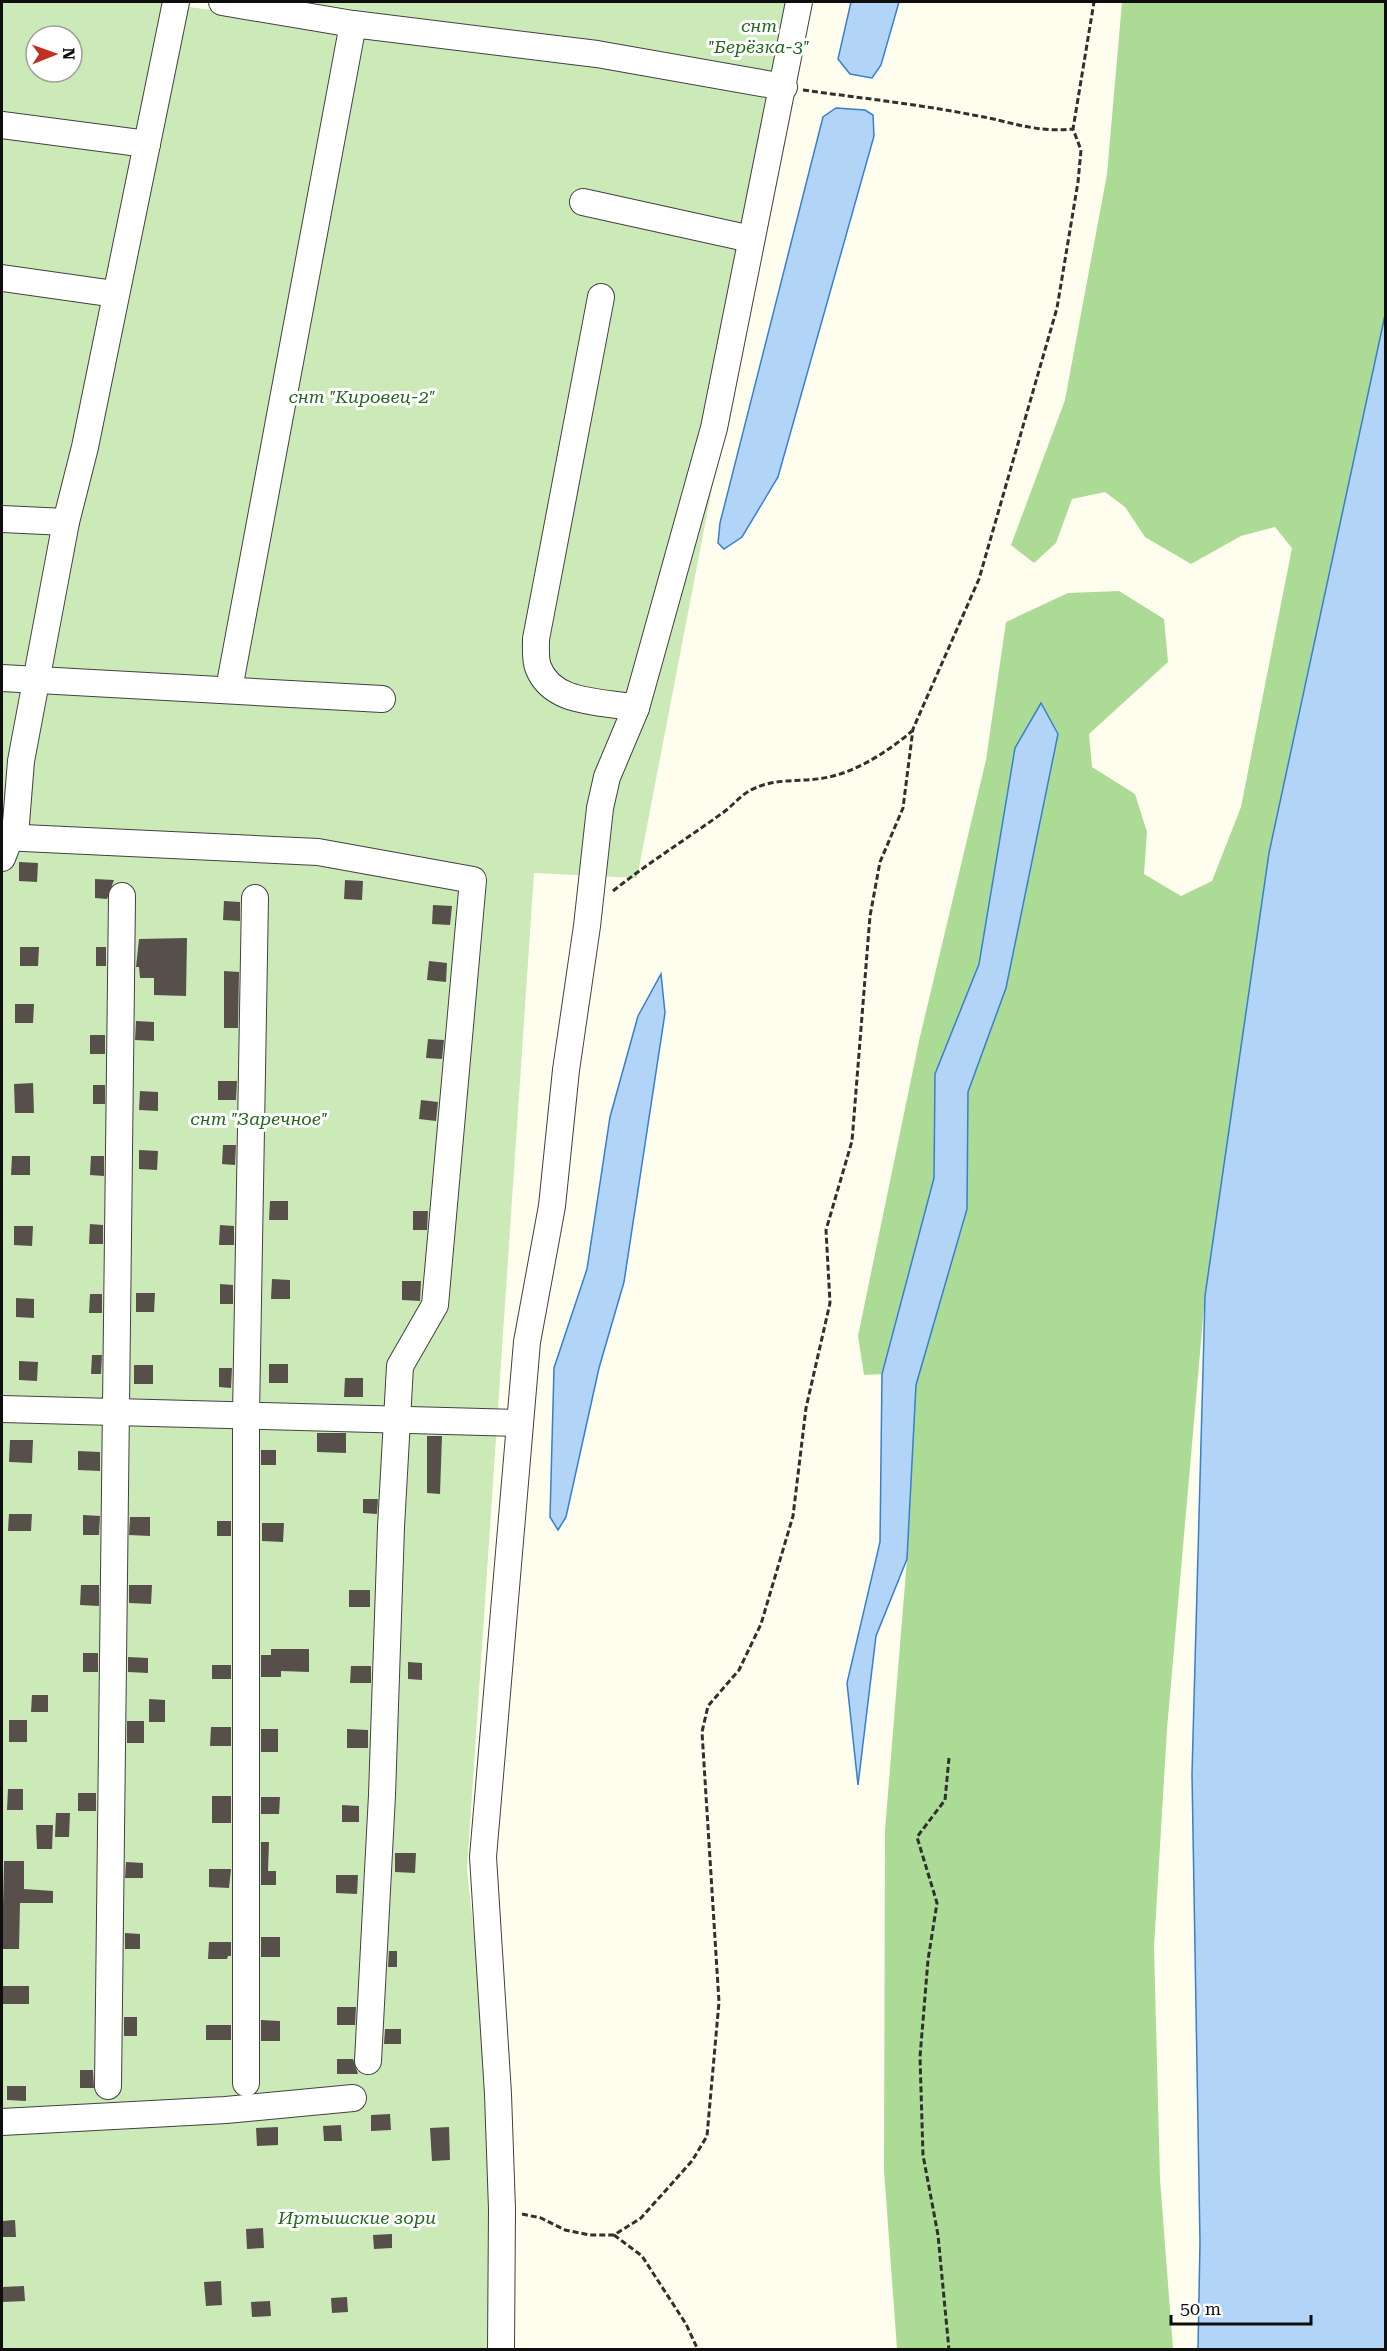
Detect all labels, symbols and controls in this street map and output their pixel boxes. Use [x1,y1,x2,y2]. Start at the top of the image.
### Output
park label: снт "Берёзка-3" [708,15,810,57]
north arrow [24,24,84,84]
text: N [59,47,78,60]
park label: снт "Кировец-2" [288,386,436,407]
park label: снт "Заречное" [190,1108,328,1129]
park label: Иртышские зори [277,2207,436,2228]
scale bar [1171,2288,1310,2326]
text: 50 m [1180,2298,1221,2319]

